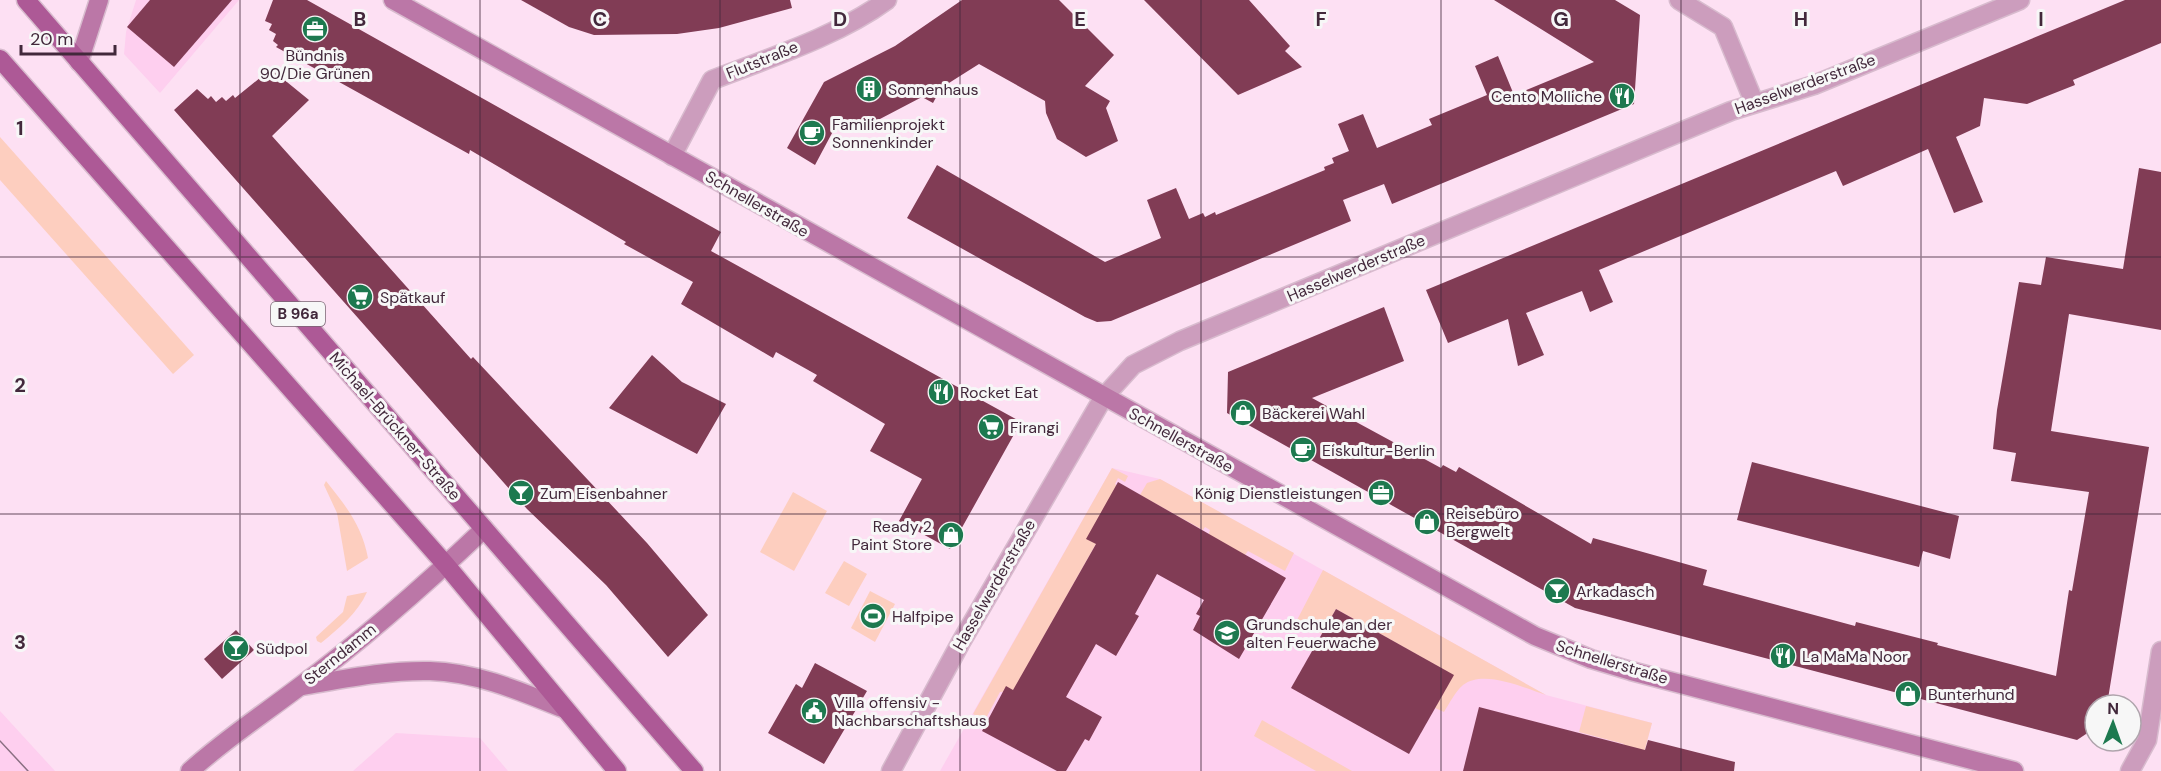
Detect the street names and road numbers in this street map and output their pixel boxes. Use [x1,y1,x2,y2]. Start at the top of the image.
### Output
street label: Flutstraße [723,36,801,84]
street label: Hasselwerderstraße [1732,49,1878,119]
street label: Schnellerstraße [701,166,813,242]
street label: Hasselwerderstraße [1284,229,1428,307]
road number: B 96a [271,302,325,326]
street label: Michael-Brückner-Straße [325,347,465,505]
street label: Schnellerstraße [1125,403,1237,477]
street label: Hasselwerderstraße [948,516,1040,654]
street label: Sterndamm [300,619,380,689]
street label: Schnellerstraße [1553,635,1671,689]

